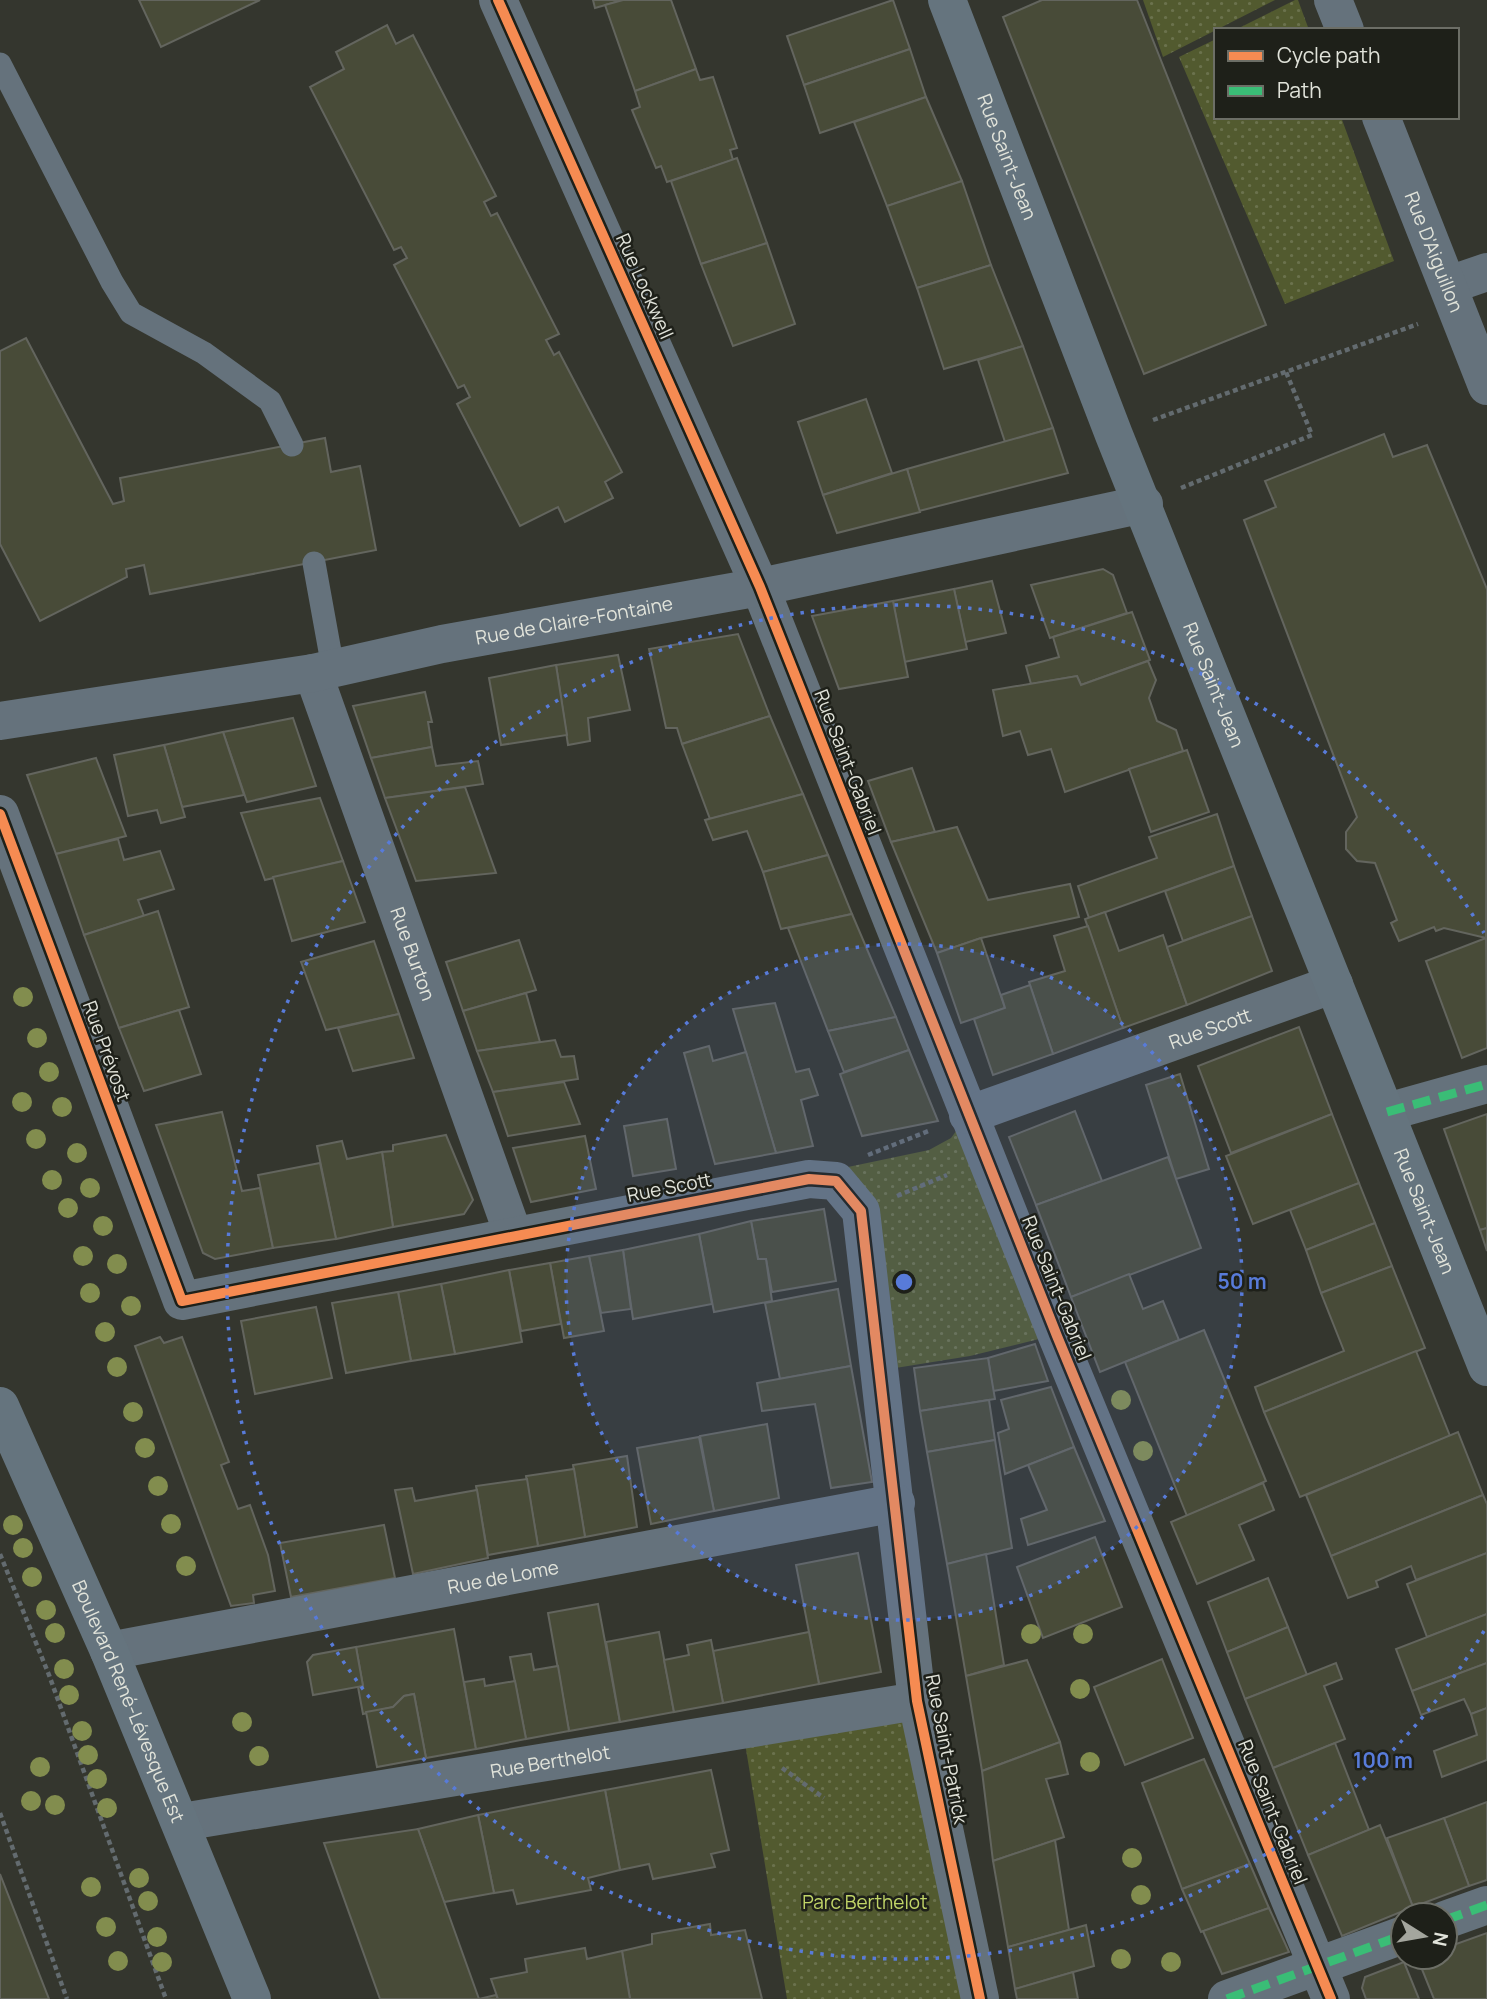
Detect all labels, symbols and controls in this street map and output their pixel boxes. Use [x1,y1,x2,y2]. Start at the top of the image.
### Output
legend [1214,28,1459,119]
text: Cycle path [1277,41,1380,69]
text: Path [1277,76,1322,104]
street label: Rue Saint-Jean [971,90,1043,224]
street label: Rue D'Aiguillon [1399,188,1470,316]
street label: Rue Lockwell [610,229,680,343]
street label: Rue de Claire-Fontaine [473,590,675,651]
street label: Rue Saint-Jean [1177,618,1251,751]
street label: Rue Saint-Gabriel [808,686,888,838]
street label: Rue Burton [384,903,442,1004]
street label: Rue Prévost [77,997,137,1105]
street label: Rue Scott [1165,1002,1255,1055]
street label: Rue Saint-Jean [1388,1145,1461,1278]
street label: Rue Scott [625,1166,713,1208]
street label: Rue Saint-Gabriel [1016,1212,1098,1364]
text: 50 m [1217,1267,1267,1295]
centre of rings [892,1270,916,1294]
street label: Rue de Lome [445,1554,561,1600]
street label: Boulevard René-Lévesque Est [66,1576,191,1826]
street label: Rue Saint-Patrick [920,1672,974,1827]
street label: Rue Saint-Gabriel [1232,1736,1314,1888]
street label: Rue Berthelot [488,1739,612,1784]
text: 100 m [1353,1746,1413,1774]
park label: Parc Berthelot [802,1889,928,1915]
north arrow [1389,1901,1459,1971]
text: N [1427,1930,1455,1948]

